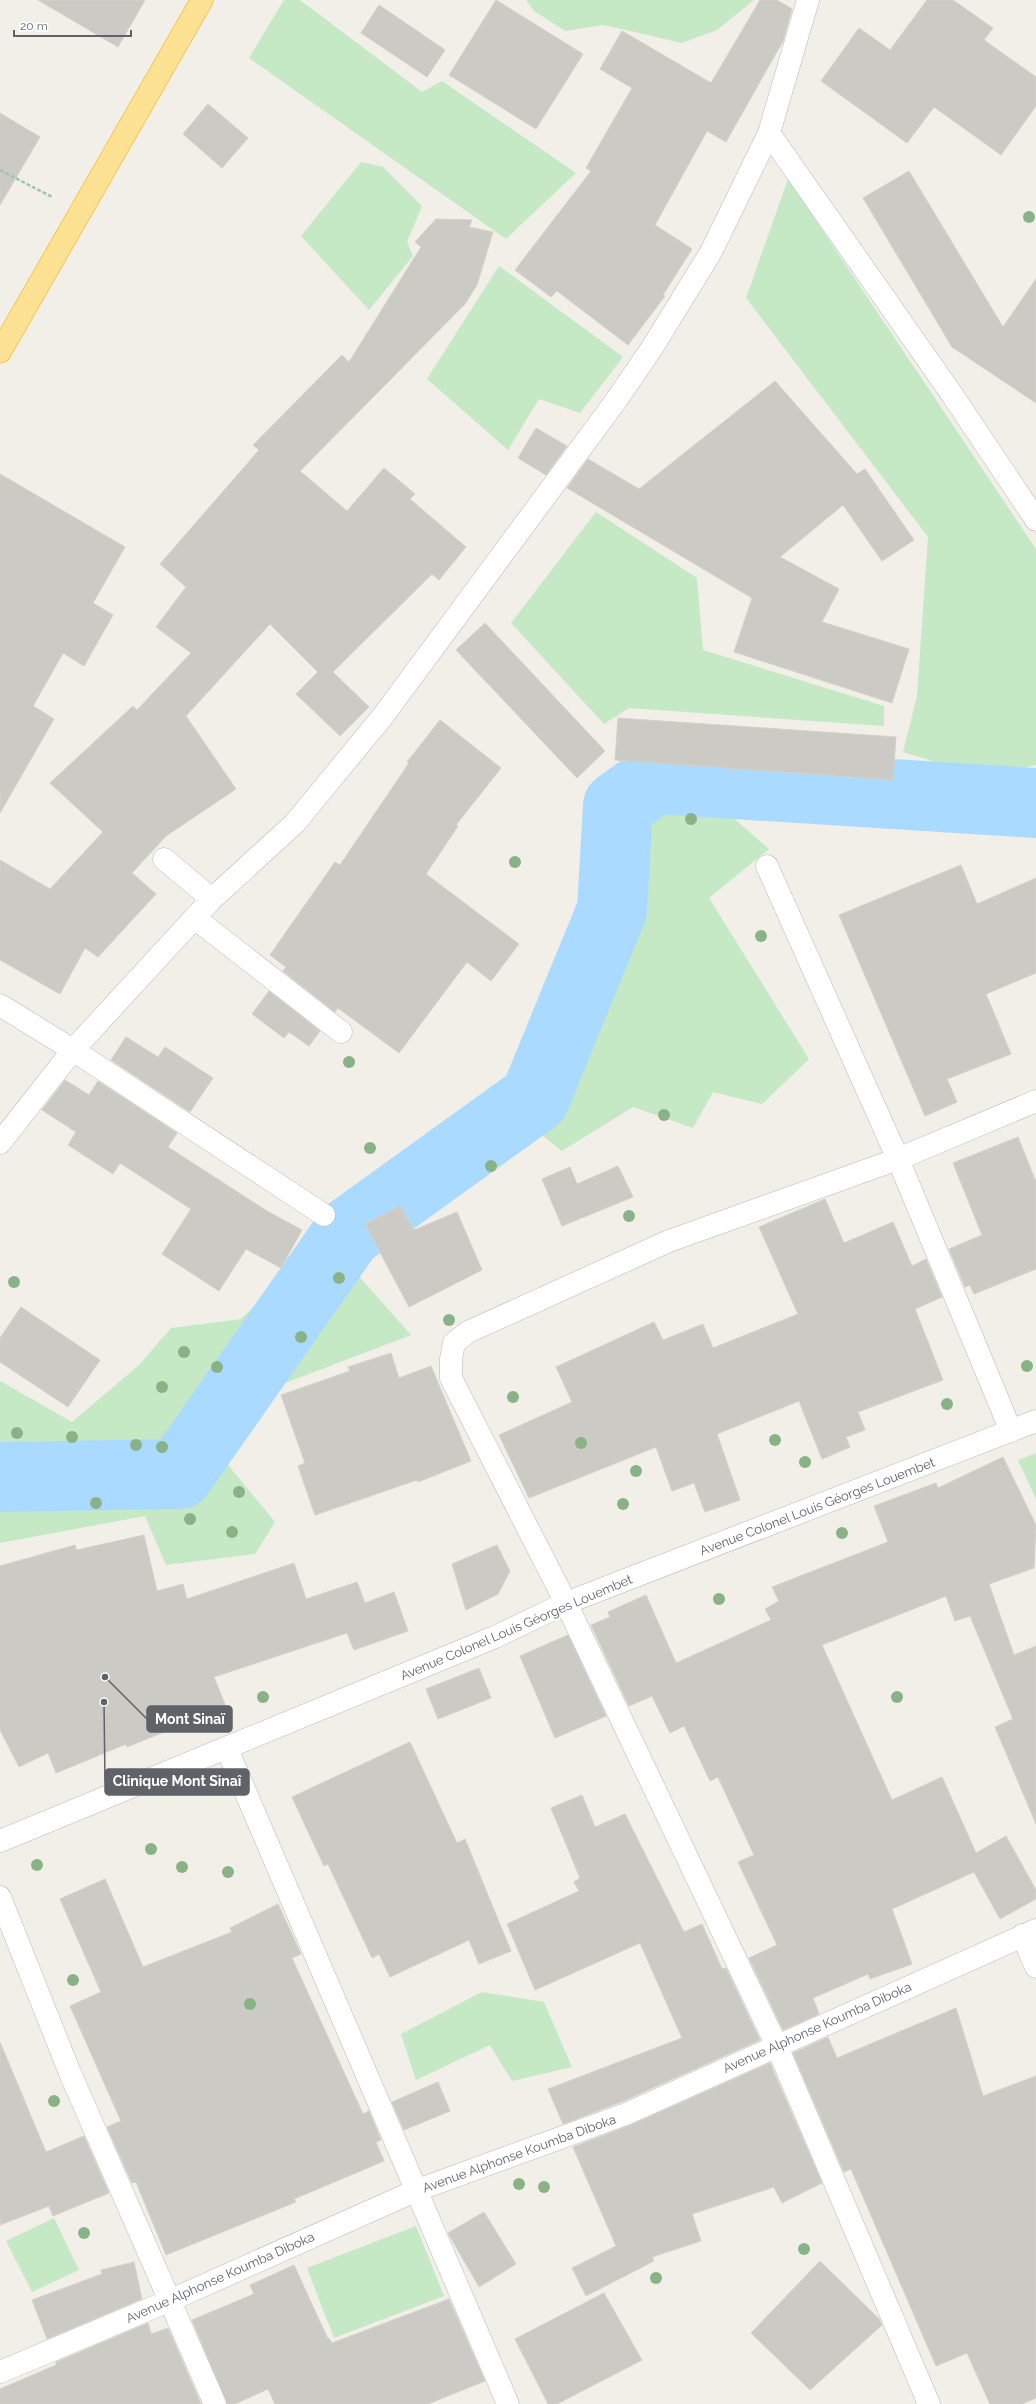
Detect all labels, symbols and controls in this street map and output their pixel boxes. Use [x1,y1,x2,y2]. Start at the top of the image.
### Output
scale bar [14,12,131,38]
text: 20 m [20,19,48,33]
street label: Avenue Colonel Louis Géorges Louembet [698,1454,937,1558]
street label: Avenue Colonel Louis Géorges Louembet [398,1571,635,1683]
callout: Mont Sinaï [147,1706,232,1732]
text: Mont Sinaï [155,1711,225,1727]
callout: Clinique Mont Sinaî [105,1769,249,1795]
text: Clinique Mont Sinaî [113,1773,242,1789]
street label: Avenue Alphonse Koumba Diboka [721,1979,914,2076]
street label: Avenue Alphonse Koumba Diboka [420,2111,618,2196]
street label: Avenue Alphonse Koumba Diboka [124,2229,317,2326]

